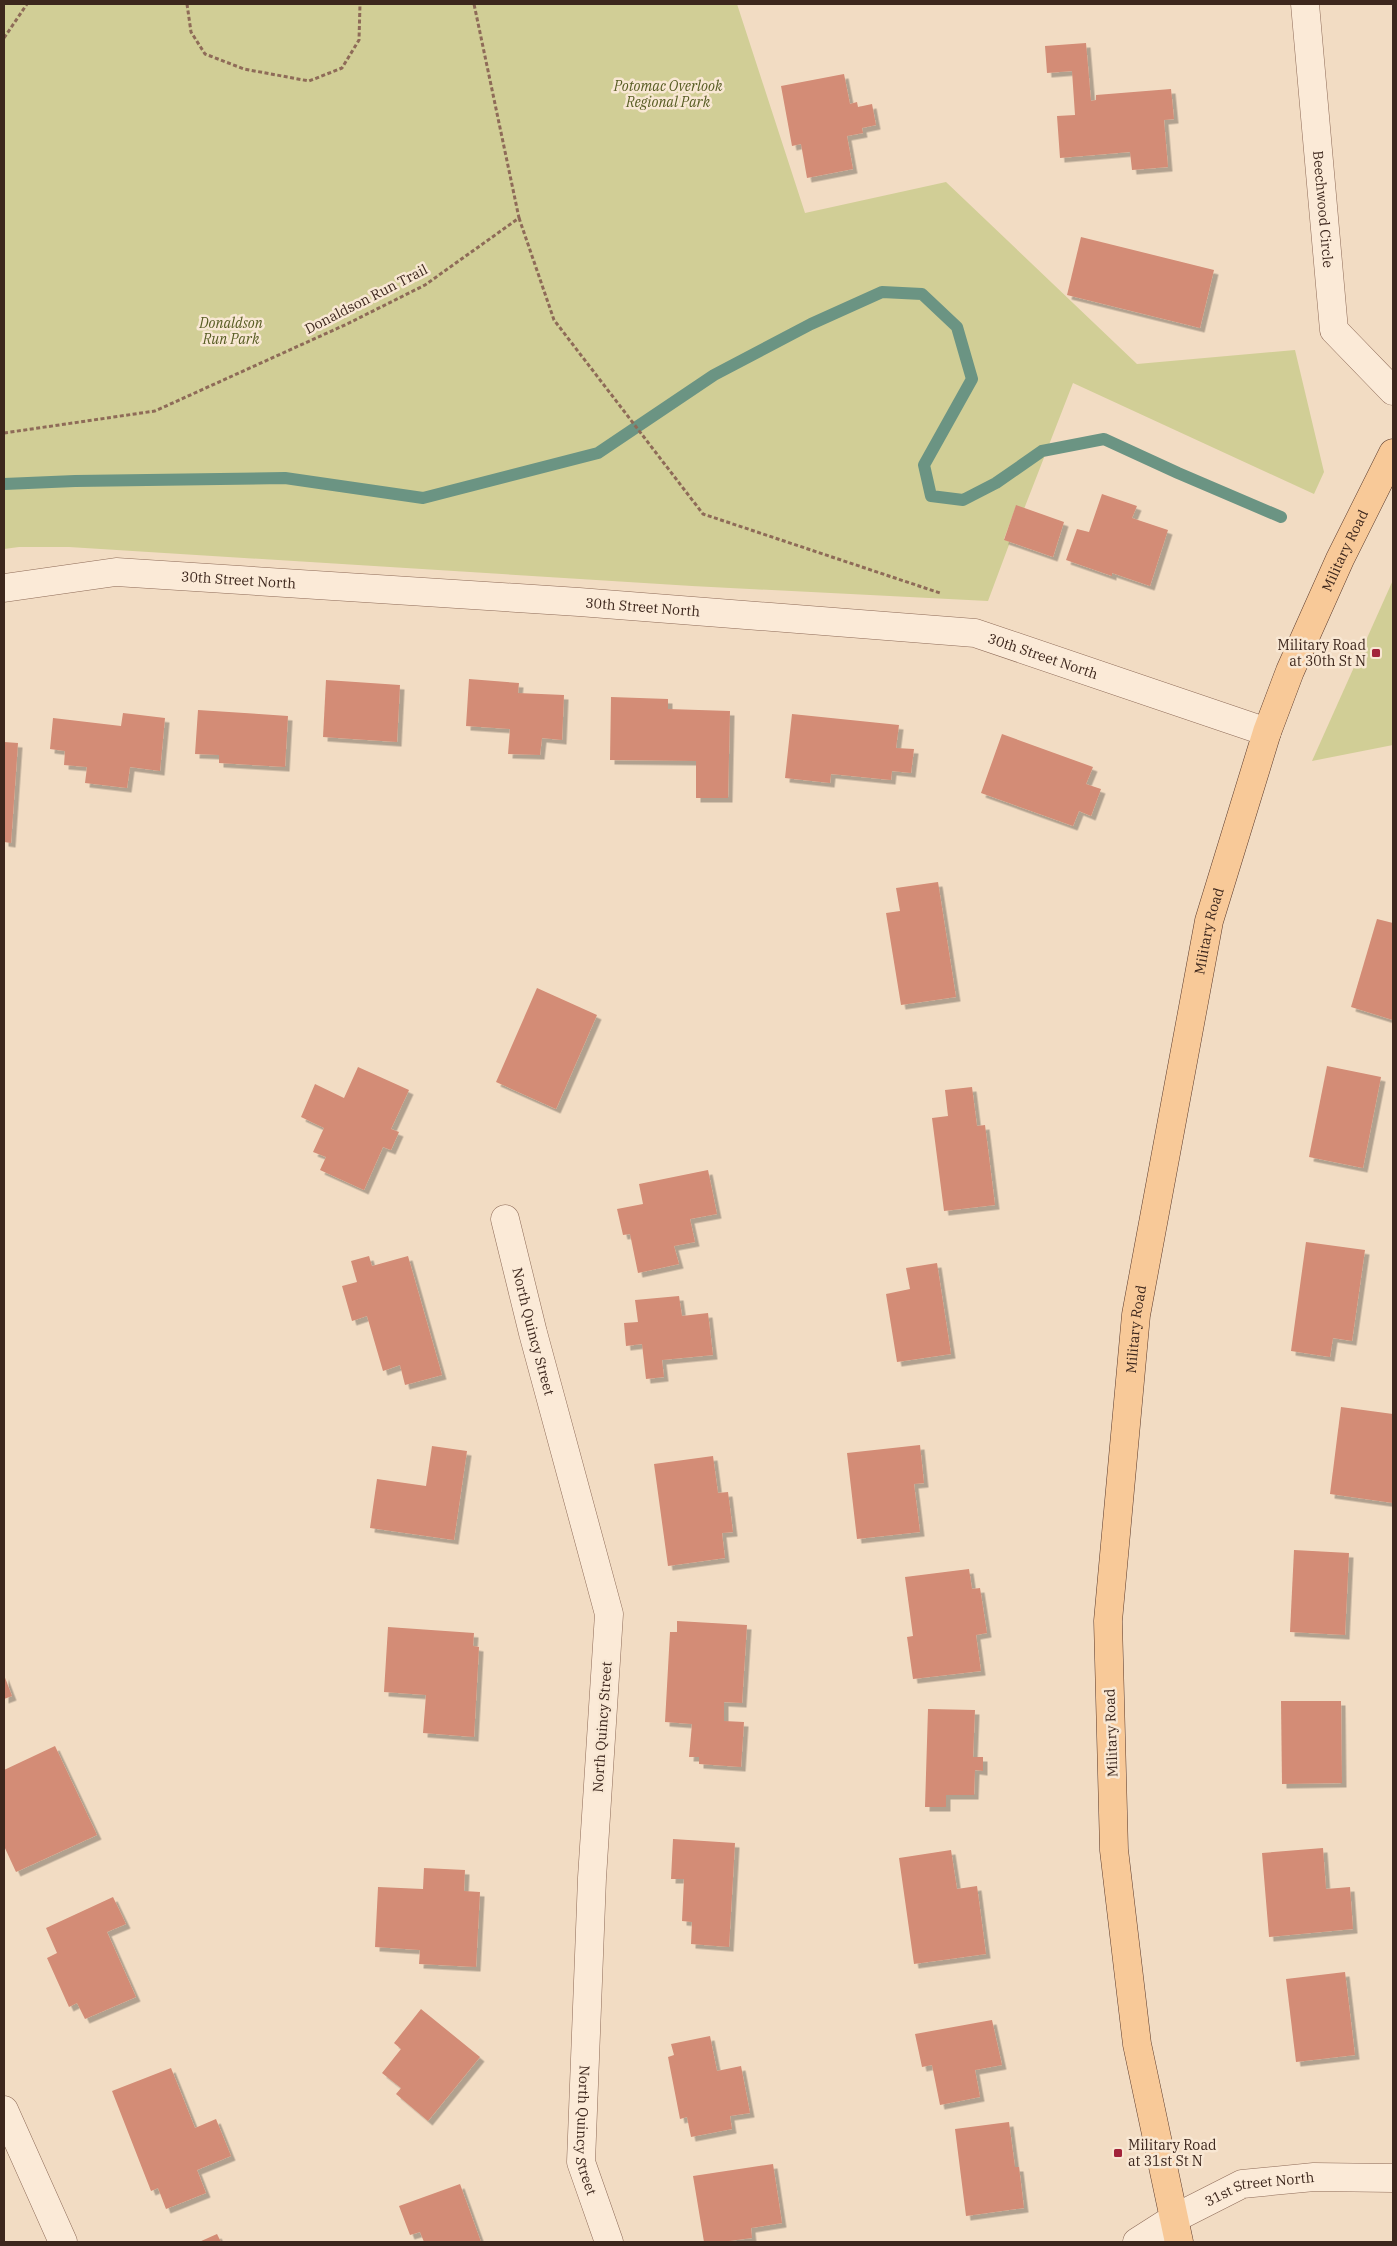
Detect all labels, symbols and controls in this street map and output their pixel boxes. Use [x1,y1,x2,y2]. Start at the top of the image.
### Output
park label: Potomac Overlook Regional Park [613,77,723,111]
street label: Beechwood Circle [1309,150,1337,269]
street label: Donaldson Run Trail [302,260,430,338]
park label: Donaldson Run Park [198,314,263,348]
street label: Military Road [1318,506,1372,594]
street label: 30th Street North [181,567,297,593]
street label: 30th Street North [585,594,701,620]
street label: 30th Street North [985,629,1101,683]
place label: Military Road at 30th St N [1277,636,1366,670]
marker: Military Road at 30th St N [1370,647,1382,659]
street label: Military Road [1190,885,1228,976]
street label: North Quincy Street [508,1266,558,1398]
street label: Military Road [1122,1283,1150,1374]
street label: North Quincy Street [588,1661,616,1793]
street label: Military Road [1100,1688,1122,1778]
street label: North Quincy Street [572,2065,601,2198]
place label: Military Road at 31st St N [1128,2136,1217,2170]
marker: Military Road at 31st St N [1112,2147,1124,2159]
street label: 31st Street North [1202,2168,1315,2210]

